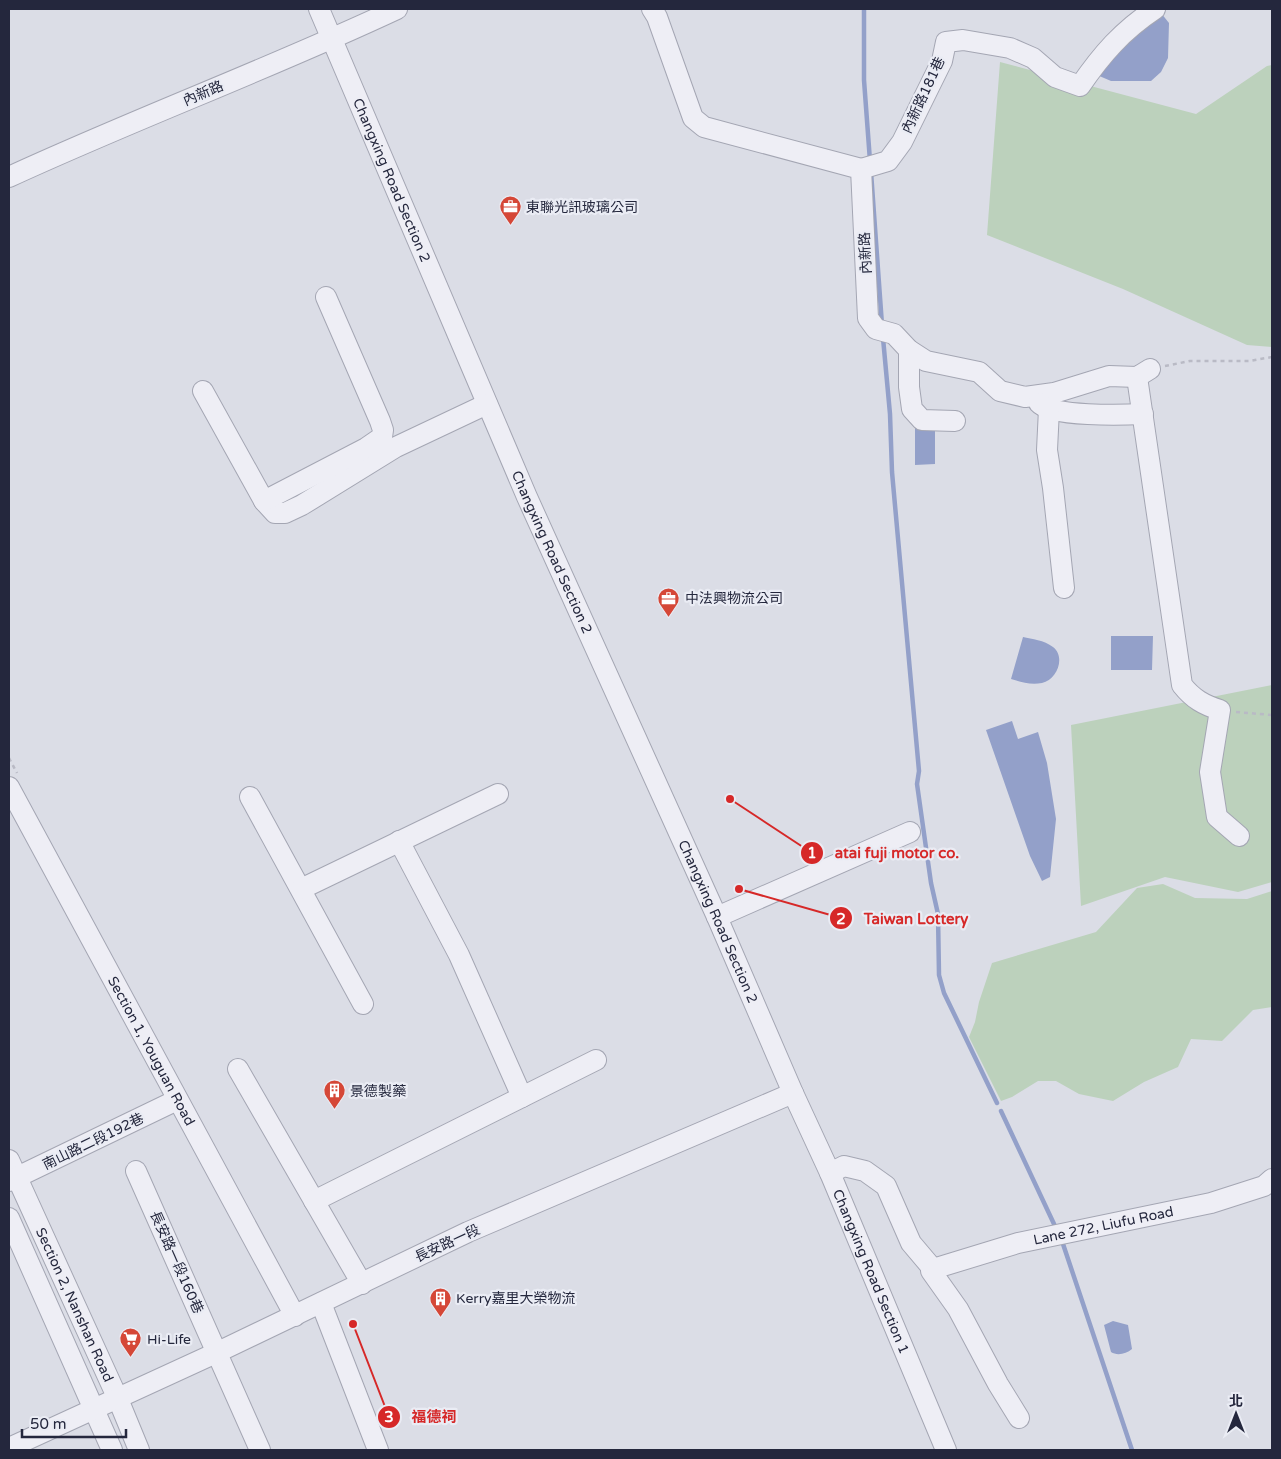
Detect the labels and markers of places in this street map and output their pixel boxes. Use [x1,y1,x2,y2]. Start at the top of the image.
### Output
office icon: 東聯光訊玻璃公司 [498,195,522,226]
place label: 東聯光訊玻璃公司 [526,199,638,216]
office icon: 中法興物流公司 [657,586,681,617]
place label: 中法興物流公司 [685,590,783,607]
callout: atai fuji motor co. [800,838,969,868]
callout: Taiwan Lottery [829,903,978,933]
building icon: 景德製藥 [322,1079,346,1110]
place label: 景德製藥 [350,1083,406,1100]
building icon: Kerry嘉里大榮物流 [428,1286,452,1317]
place label: Kerry嘉里大榮物流 [456,1290,576,1307]
supermarket icon: Hi-Life [119,1327,143,1358]
place label: Hi-Life [147,1331,191,1348]
callout: 福德祠 [377,1402,467,1432]

